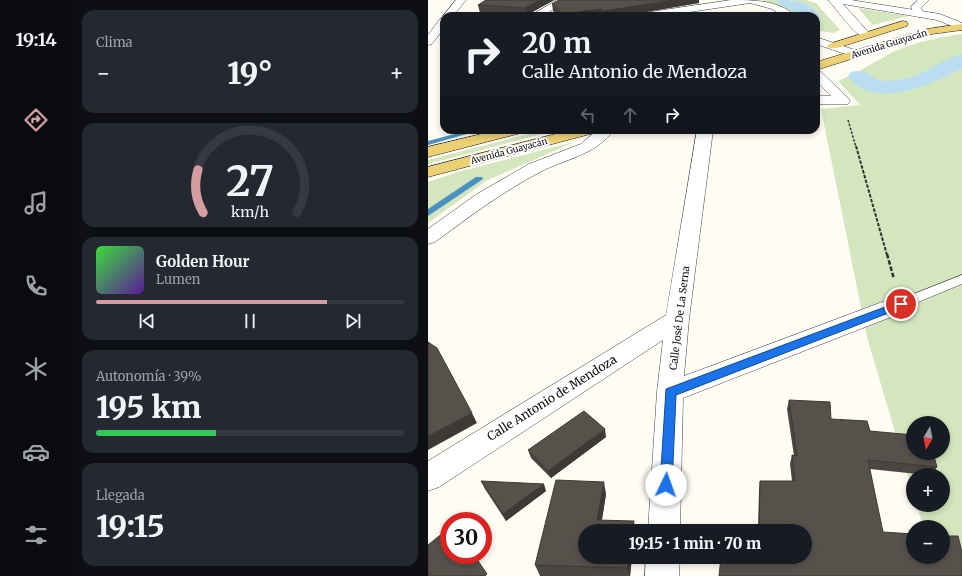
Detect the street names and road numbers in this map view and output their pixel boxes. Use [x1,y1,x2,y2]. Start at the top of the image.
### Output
street label: Avenida Guayacán [849,27,928,61]
street label: Avenida Guayacán [468,135,548,166]
street label: Calle José De La Serna [667,265,692,371]
street label: Calle Antonio de Mendoza [484,351,620,444]

